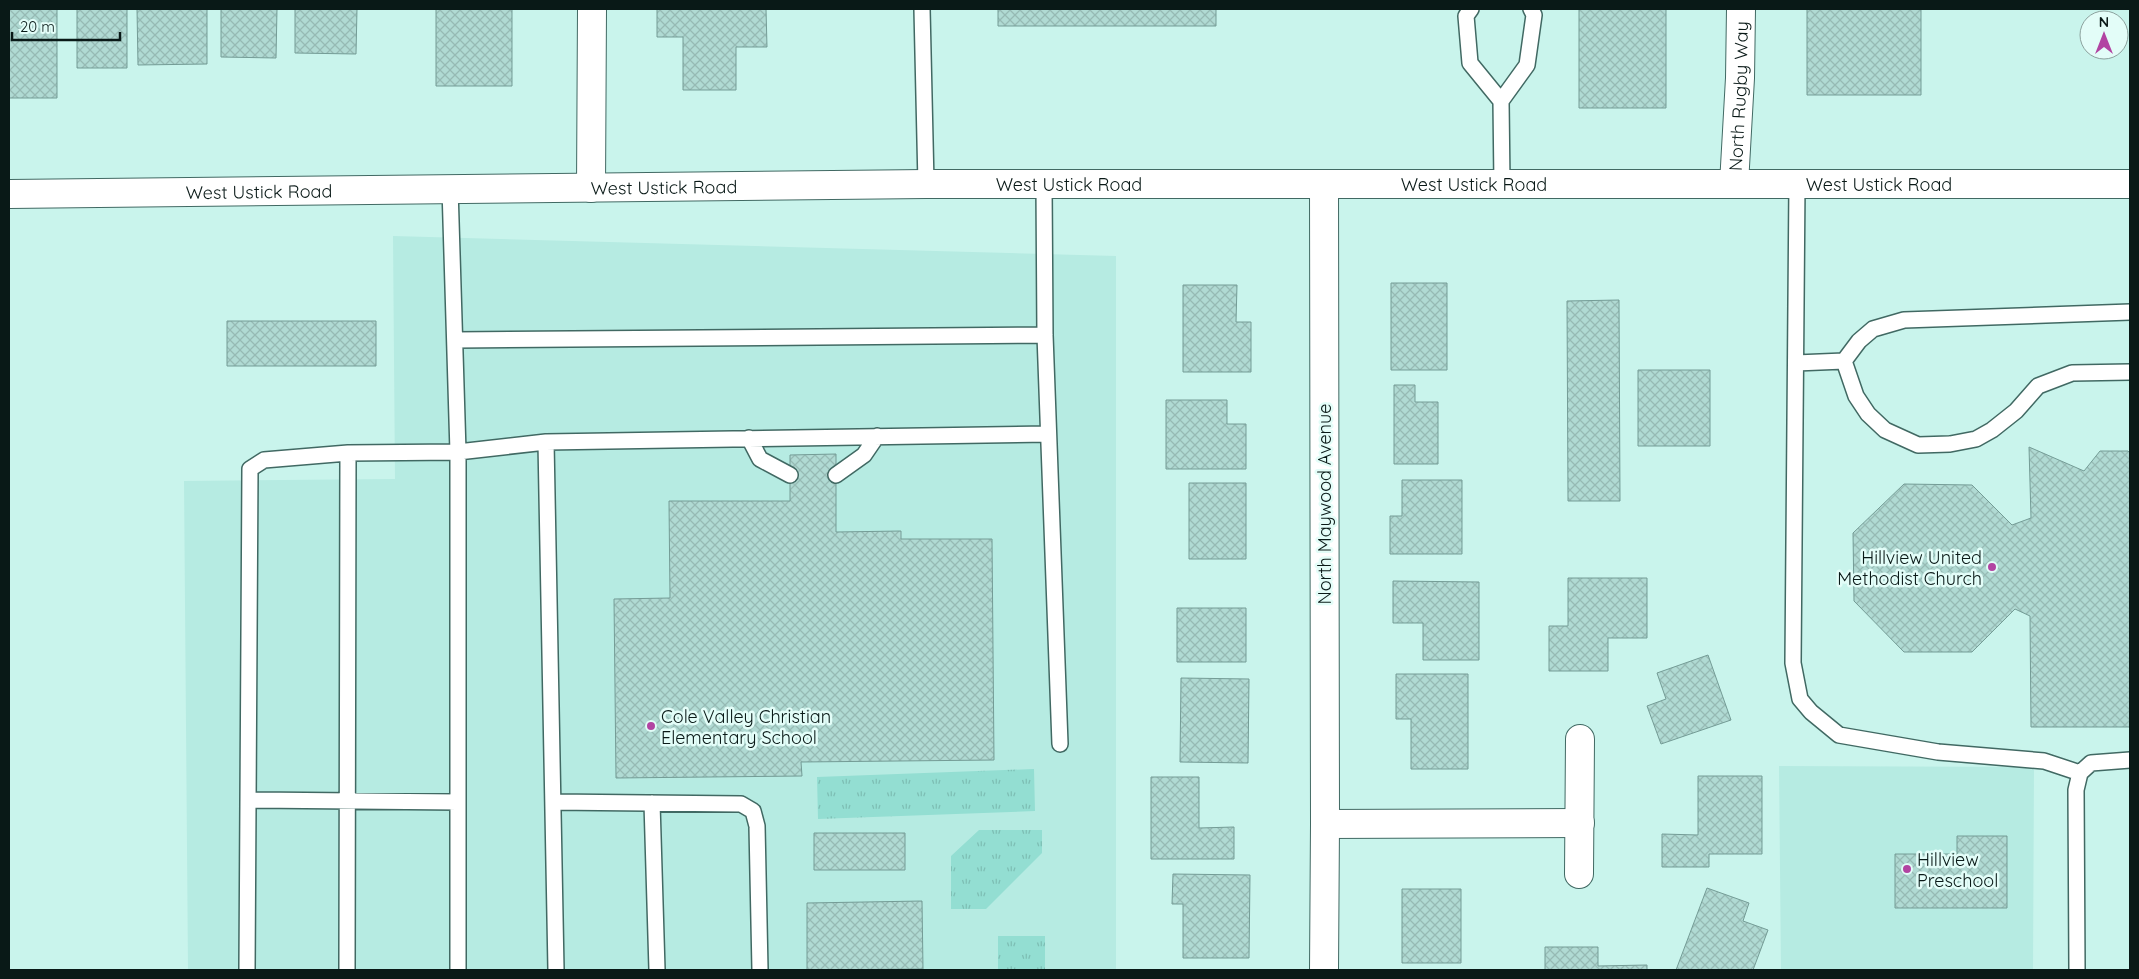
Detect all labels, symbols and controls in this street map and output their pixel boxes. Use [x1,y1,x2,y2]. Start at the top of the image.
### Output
scale bar [12,10,120,42]
north arrow [2079,10,2129,60]
text: N [2099,13,2109,31]
text: 20 m [20,17,55,36]
street label: North Rugby Way [1723,21,1752,172]
street label: West Ustick Road [996,173,1142,196]
street label: West Ustick Road [1401,173,1547,196]
street label: West Ustick Road [1806,173,1952,196]
street label: West Ustick Road [591,175,737,199]
street label: West Ustick Road [186,179,332,204]
street label: North Maywood Avenue [1313,404,1336,604]
place label: Hillview United Methodist Church [1837,546,1982,590]
marker: Hillview United Methodist Church [1986,561,1998,573]
place label: Cole Valley Christian Elementary School [661,705,831,749]
marker: Cole Valley Christian Elementary School [645,720,657,732]
place label: Hillview Preschool [1917,848,1998,892]
marker: Hillview Preschool [1901,863,1913,875]

